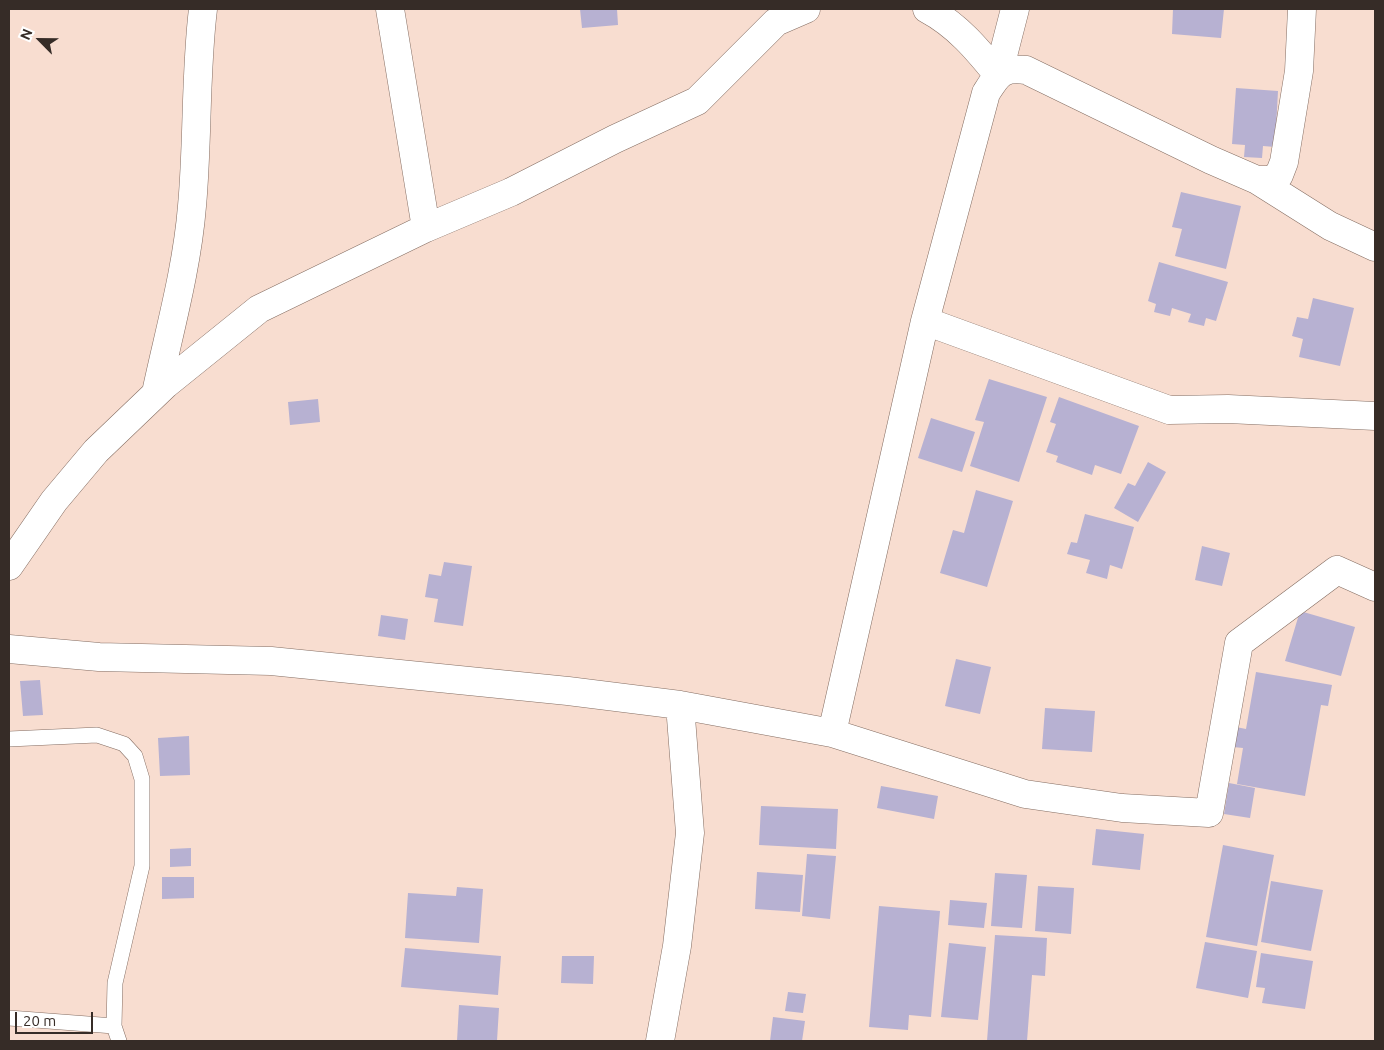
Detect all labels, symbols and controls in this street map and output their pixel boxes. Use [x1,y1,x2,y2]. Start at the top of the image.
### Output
north arrow [15,15,65,65]
text: N [17,26,36,42]
scale bar [18,1002,95,1034]
text: 20 m [23,1012,56,1029]

